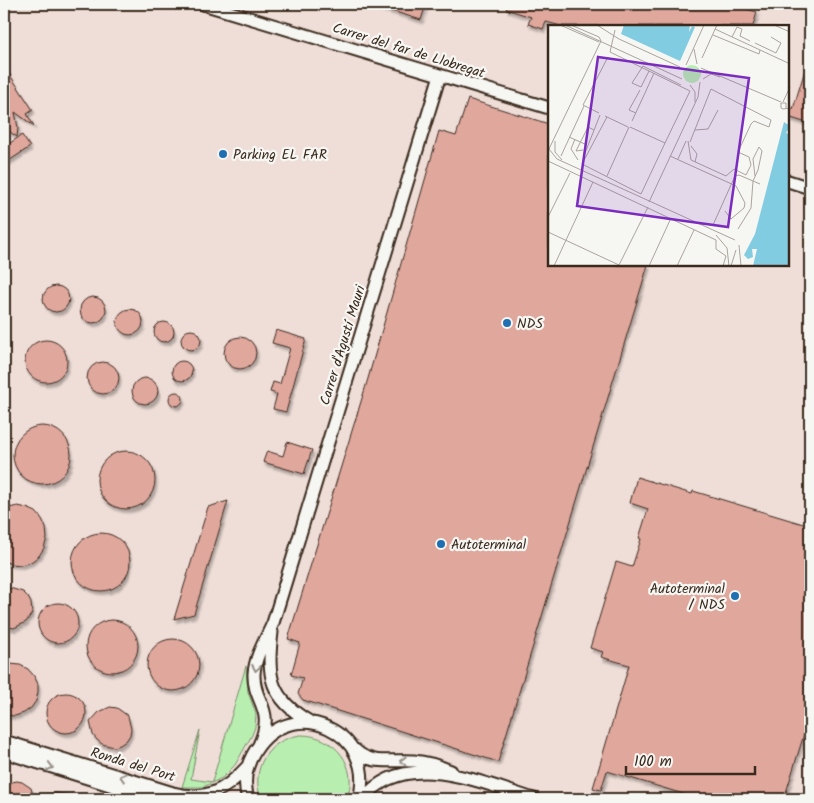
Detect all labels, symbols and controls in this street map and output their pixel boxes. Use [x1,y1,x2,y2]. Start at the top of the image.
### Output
street label: Carrer del far de Llobregat [330,17,488,85]
inset map [548,25,789,266]
place label: Parking EL FAR [233,144,327,166]
marker: Parking EL FAR [217,148,229,160]
street label: Carrer d'Agustí Mauri [314,282,372,408]
place label: NDS [517,313,544,335]
marker: NDS [501,317,513,329]
place label: Autoterminal [451,534,527,556]
marker: Autoterminal [435,538,447,550]
place label: Autoterminal / NDS [650,578,726,616]
marker: Autoterminal / NDS [729,590,741,602]
one-way arrow [251,664,261,673]
street label: Ronda del Port [88,742,178,788]
scale bar [626,743,755,775]
text: 100 m [634,750,672,774]
one-way arrow [399,756,407,766]
one-way arrow [46,761,54,771]
one-way arrow [119,773,127,783]

